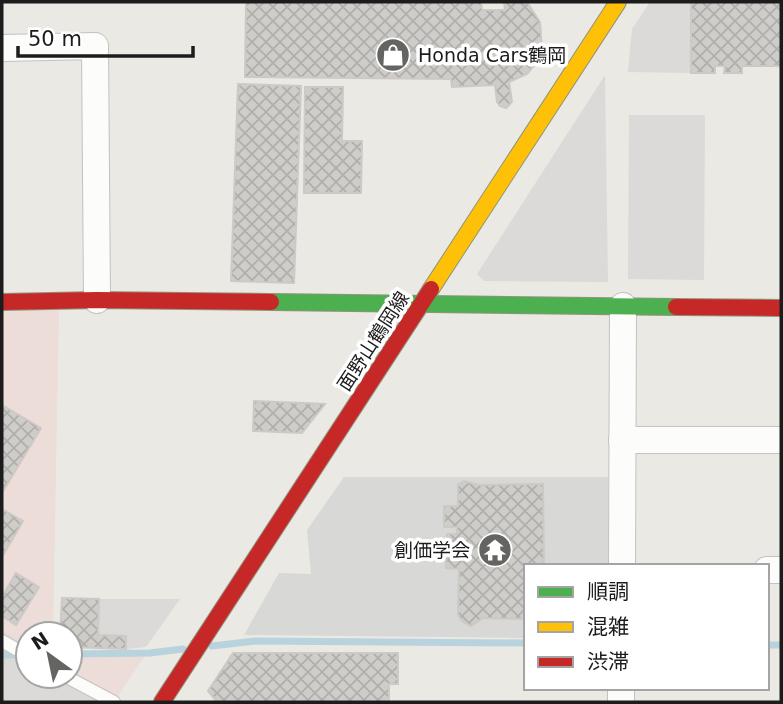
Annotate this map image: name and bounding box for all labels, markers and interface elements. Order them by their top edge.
scale bar [18,14,192,58]
text: 50 m [28,27,82,51]
shop icon: Honda Cars鶴岡 [374,36,412,74]
place label: Honda Cars鶴岡 [418,44,566,66]
street label: 面野山鶴岡線 [333,287,413,395]
temple icon: 創価学会 [476,531,514,569]
place label: 創価学会 [394,539,470,561]
legend [524,564,769,690]
text: 順調 [587,580,629,604]
text: 混雑 [587,615,629,639]
north arrow [14,620,84,690]
text: N [27,627,52,654]
text: 渋滞 [587,650,629,674]

